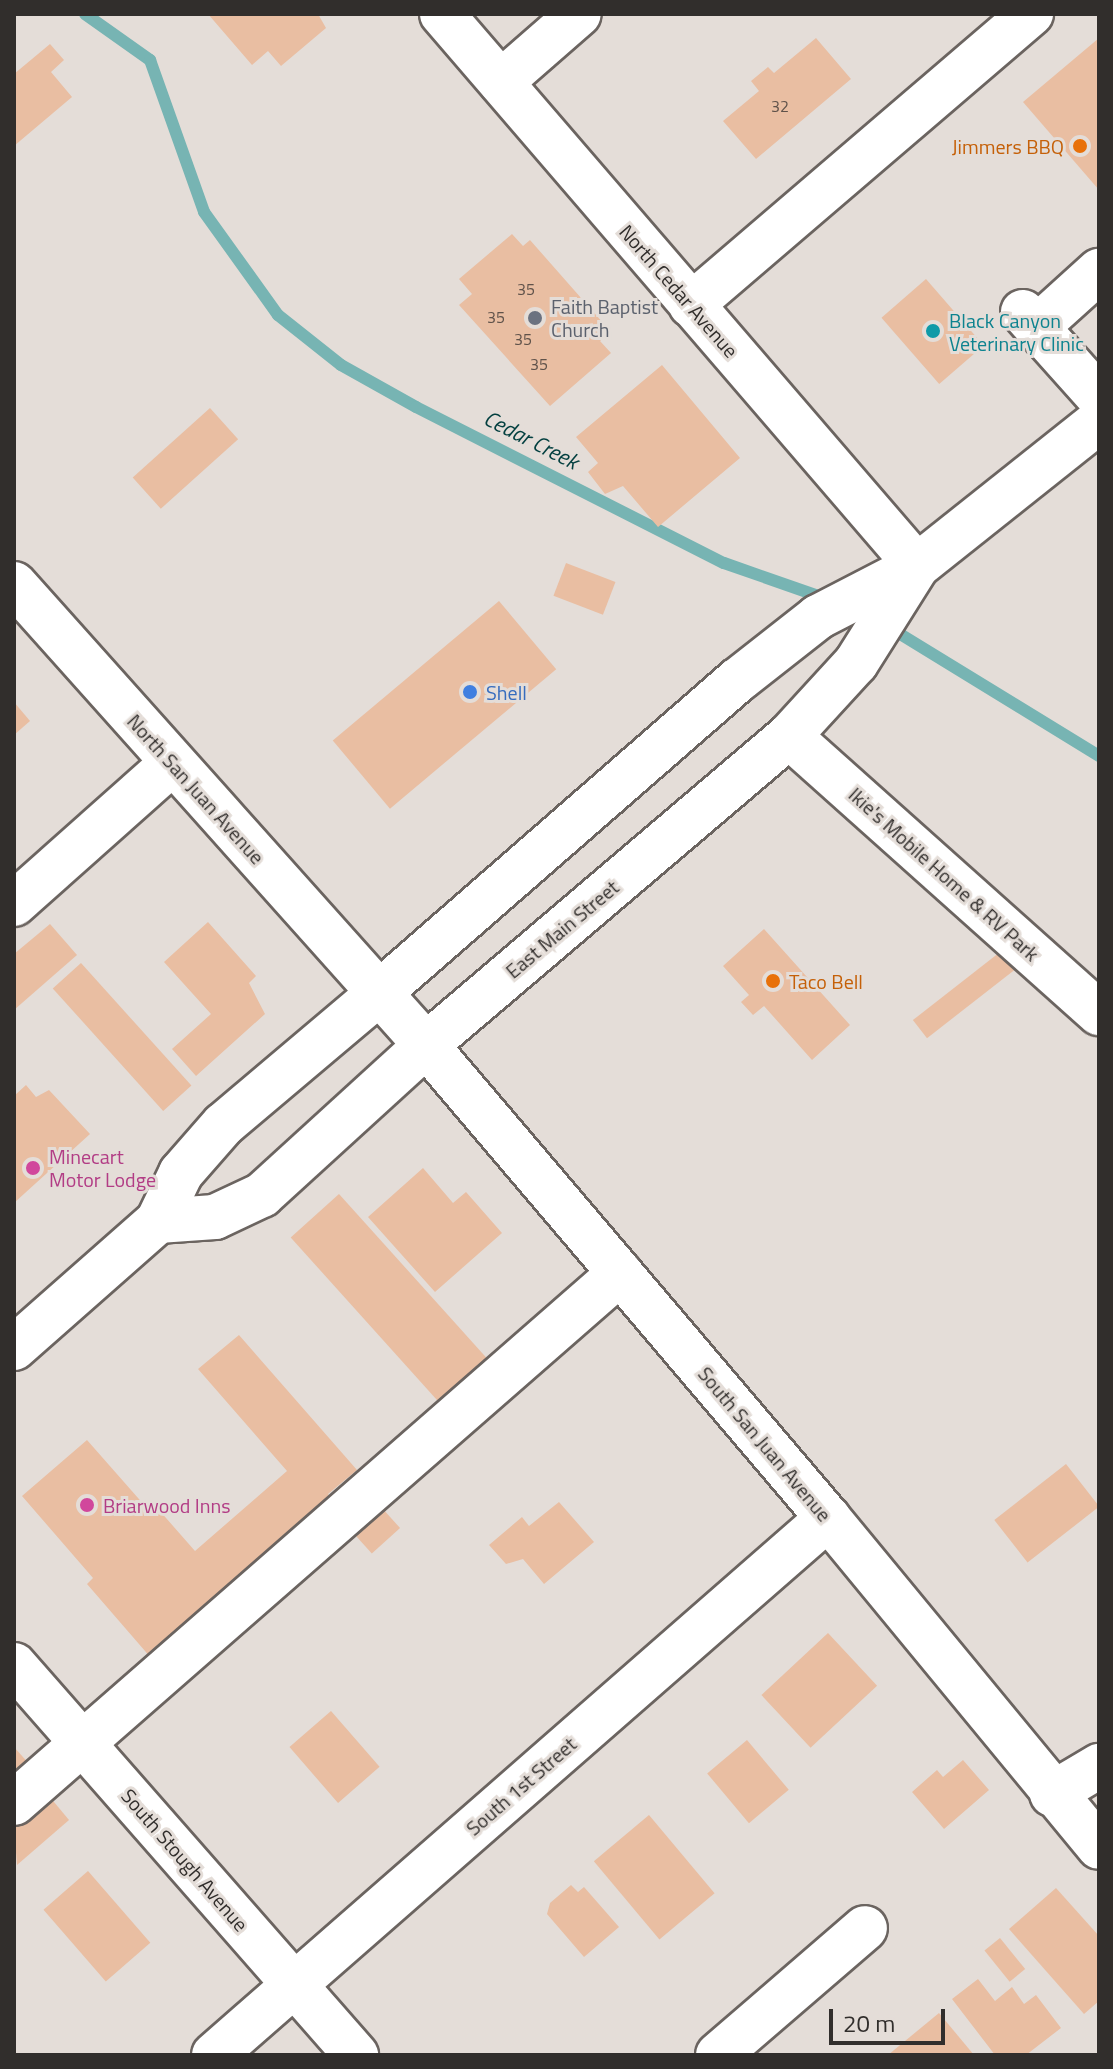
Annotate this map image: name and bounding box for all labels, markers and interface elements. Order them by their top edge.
house number: 32 [771,96,789,116]
place label: Jimmers BBQ [952,134,1064,158]
marker: Jimmers BBQ [1071,137,1089,155]
street label: North Cedar Avenue [615,220,743,362]
house number: 35 [517,279,535,299]
place label: Faith Baptist Church [551,294,658,341]
house number: 35 [487,307,505,327]
place label: Black Canyon Veterinary Clinic [949,308,1084,355]
marker: Faith Baptist Church [526,309,544,327]
marker: Black Canyon Veterinary Clinic [924,322,942,340]
house number: 35 [514,329,532,349]
house number: 35 [530,354,548,374]
water label: Cedar Creek [479,405,583,475]
place label: Shell [486,680,527,704]
marker: Shell [461,683,479,701]
street label: North San Juan Avenue [122,709,270,869]
street label: Ikie's Mobile Home & RV Park [844,782,1044,966]
street label: East Main Street [501,875,623,983]
place label: Taco Bell [789,969,863,993]
marker: Taco Bell [764,972,782,990]
place label: Minecart Motor Lodge [49,1144,156,1191]
marker: Minecart Motor Lodge [24,1159,42,1177]
street label: South San Juan Avenue [693,1362,837,1526]
place label: Briarwood Inns [103,1493,230,1517]
marker: Briarwood Inns [78,1496,96,1514]
street label: South 1st Street [461,1732,581,1840]
street label: South Stough Avenue [117,1784,253,1936]
scale bar [833,1993,949,2043]
text: 20 m [843,2005,895,2041]

